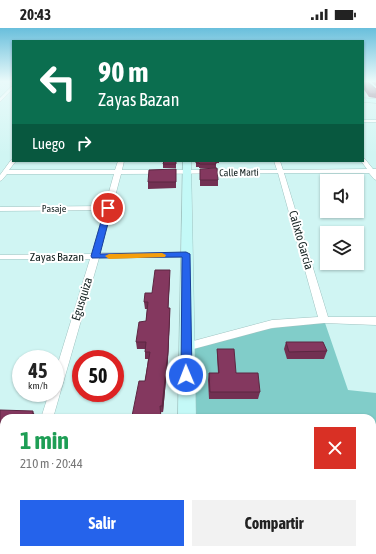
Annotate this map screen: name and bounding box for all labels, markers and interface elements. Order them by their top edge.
text: 20:43 [20,6,51,23]
icon: left [32,56,84,108]
text: 90 m [98,56,148,88]
text: Zayas Bazan [98,89,179,110]
icon: right [73,132,95,154]
text: Luego [32,135,65,152]
street label: Calle Marti [219,167,259,178]
map controls [320,174,364,270]
button: sound [320,174,364,218]
pin [91,191,125,225]
icon: arrive [97,197,119,219]
street label: Pasaje [42,203,67,214]
street label: Calixto García [286,209,316,271]
button: layers [320,226,364,270]
street label: Zayas Bazan [30,250,84,264]
street label: Egusquiza [69,276,95,322]
speed limit sign: 50 [72,350,124,402]
position arrow [165,354,207,396]
text: 45 [29,359,47,382]
text: km/h [28,380,48,391]
text: 1 min [20,427,69,454]
button: close [314,427,356,469]
text: 210 m · 20:44 [20,456,83,471]
button: Salir [20,500,184,546]
button: Compartir [192,500,356,546]

